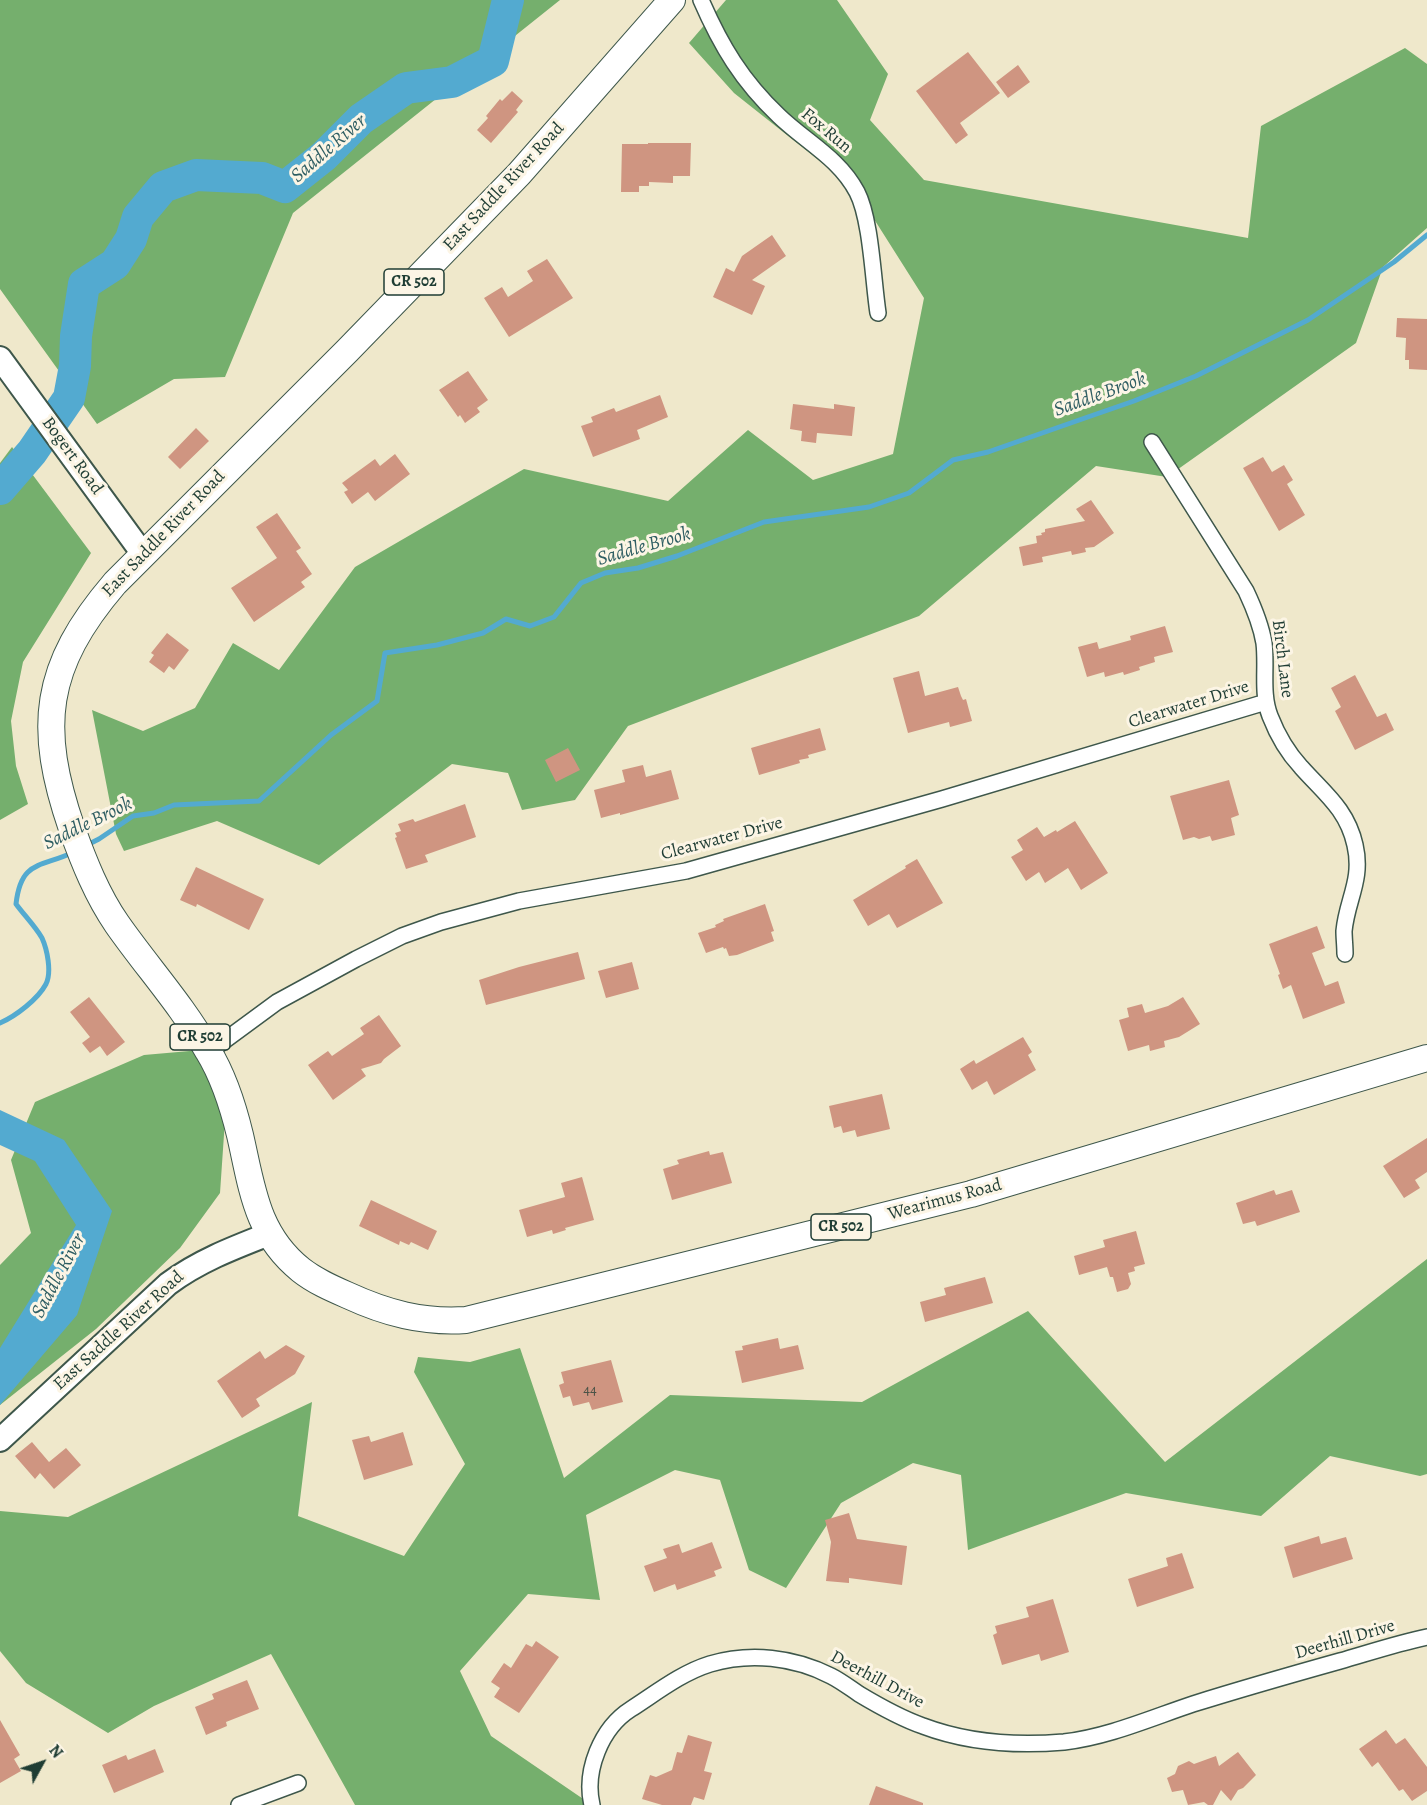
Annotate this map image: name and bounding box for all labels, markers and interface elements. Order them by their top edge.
street label: Fox Run [796,104,856,158]
water label: Saddle River [286,110,372,188]
street label: East Saddle River Road [439,118,569,256]
road number: CR 502 [384,269,444,295]
water label: Saddle Brook [1051,367,1149,423]
street label: Bogert Road [37,413,107,499]
street label: East Saddle River Road [98,466,230,602]
water label: Saddle Brook [594,522,694,572]
street label: Birch Lane [1266,619,1298,699]
street label: Clearwater Drive [1126,676,1252,734]
water label: Saddle Brook [40,792,136,856]
street label: Clearwater Drive [659,812,785,866]
road number: CR 502 [170,1024,230,1050]
street label: Wearimus Road [886,1174,1004,1226]
road number: CR 502 [811,1214,871,1240]
water label: Saddle River [27,1230,91,1322]
street label: East Saddle River Road [49,1267,189,1395]
house number: 44 [583,1381,597,1399]
street label: Deerhill Drive [1292,1615,1398,1665]
street label: Deerhill Drive [826,1646,928,1714]
north arrow [12,1733,72,1793]
text: N [44,1740,68,1763]

